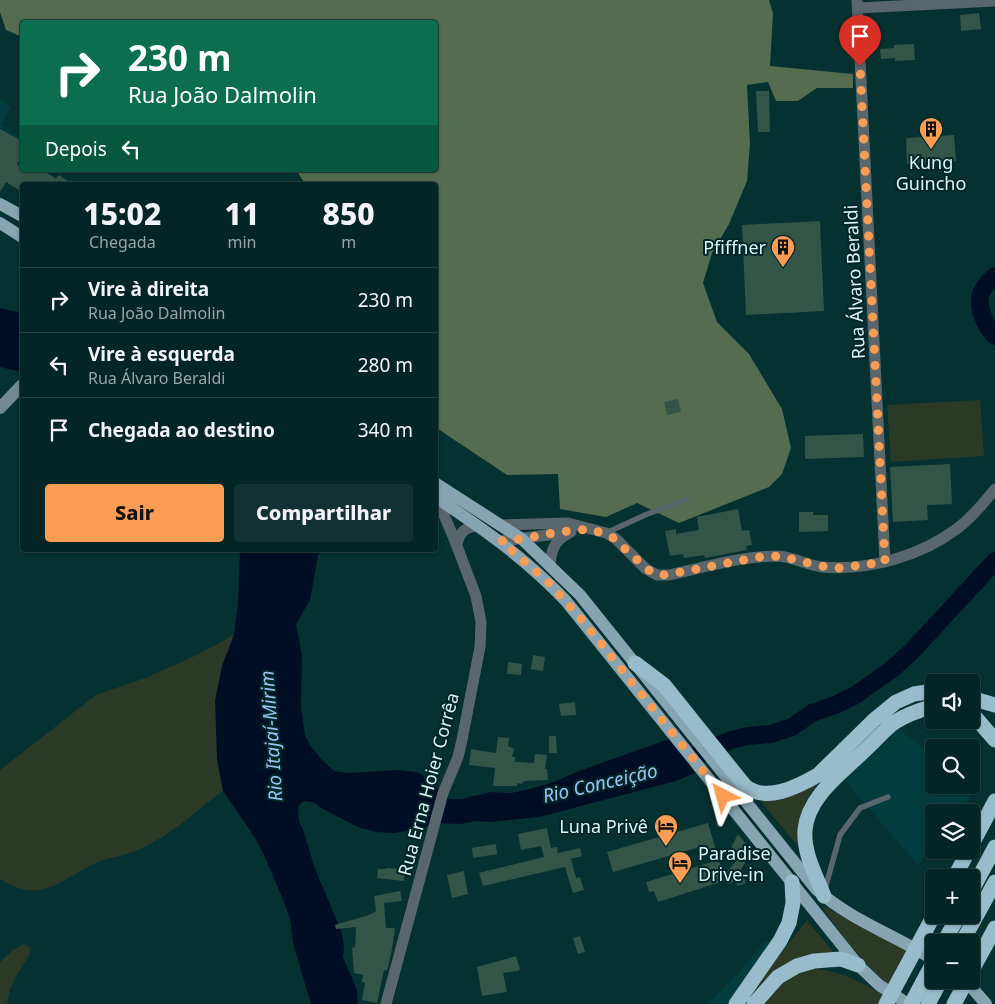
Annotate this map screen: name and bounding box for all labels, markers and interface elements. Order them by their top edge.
pin [839,15,881,66]
icon: arrive [846,22,874,50]
text: 230 m [128,34,231,81]
icon: right [45,40,110,105]
text: Rua João Dalmolin [128,79,317,109]
building icon: Kung Guincho [918,116,944,150]
icon: left [117,135,145,163]
text: Depois [45,136,107,162]
place label: Kung Guincho [896,150,966,195]
text: 15:02 [83,193,161,234]
text: 11 [225,193,259,234]
text: 850 [323,193,375,234]
street label: Rua Álvaro Beraldi [838,204,870,360]
text: Chegada [89,231,156,253]
text: min [227,231,256,253]
text: m [341,231,356,253]
building icon: Pfiffner [770,234,796,268]
place label: Pfiffner [703,235,767,259]
text: Vire à direita [88,276,209,302]
icon: right [45,286,73,314]
text: 230 m [358,287,413,313]
text: Rua João Dalmolin [88,302,225,324]
text: Vire à esquerda [88,341,235,367]
icon: left [45,351,73,379]
text: 280 m [358,352,413,378]
text: Rua Álvaro Beraldi [88,367,225,389]
icon: arrive [45,416,73,444]
text: Chegada ao destino [88,417,275,443]
text: 340 m [358,417,413,443]
button: Sair [45,484,224,542]
button: Compartilhar [234,484,413,542]
water label: Rio Itajaí-Mirim [253,670,289,802]
map controls [925,674,980,989]
button: sound [925,674,980,729]
street label: Rua Erna Hoier Corrêa [392,690,464,878]
button: search [925,739,980,794]
water label: Rio Conceição [540,757,660,809]
position arrow [696,769,748,821]
button: layers [925,804,980,859]
hotel icon: Luna Privê [653,813,679,847]
place label: Luna Privê [559,814,648,838]
place label: Paradise Drive-in [698,841,771,886]
hotel icon: Paradise Drive-in [667,850,693,884]
button: + [925,869,980,924]
button: − [925,934,980,989]

